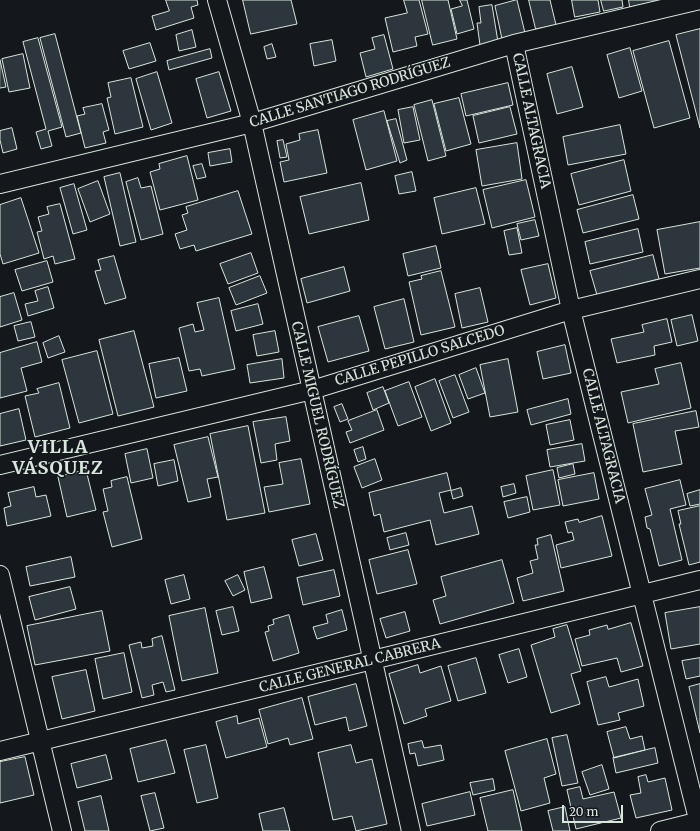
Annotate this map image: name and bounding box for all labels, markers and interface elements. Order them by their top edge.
street label: CALLE ALTAGRACIA [508,52,554,190]
street label: CALLE SANTIAGO RODRÍGUEZ [248,54,452,132]
street label: CALLE MIGUEL RODRÍGUEZ [287,320,347,510]
street label: CALLE PEPILLO SALCEDO [333,322,507,390]
street label: CALLE ALTAGRACIA [578,367,628,505]
district label: VILLA VÁSQUEZ [12,437,104,480]
street label: CALLE GENERAL CABRERA [258,635,442,697]
scale bar [564,797,625,823]
text: 20 m [569,804,598,819]

